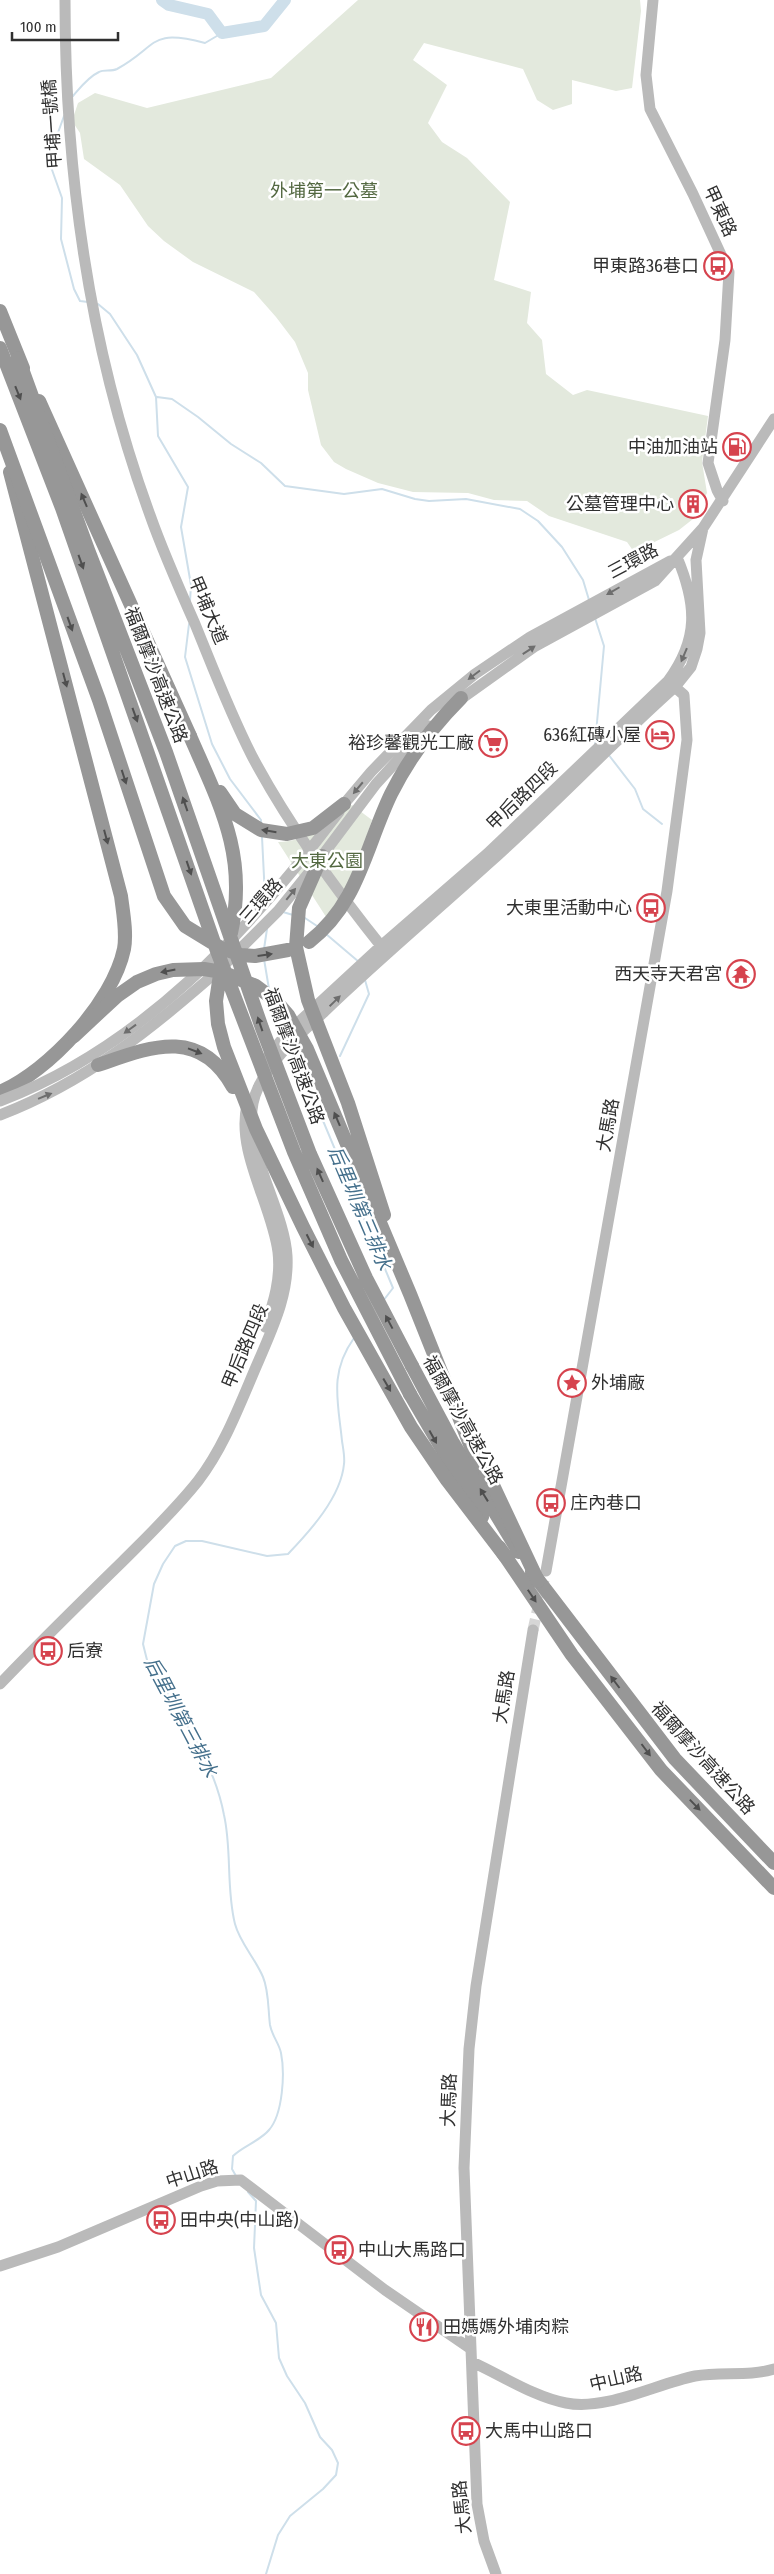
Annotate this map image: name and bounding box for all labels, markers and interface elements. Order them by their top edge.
scale bar [12,10,119,42]
text: 100 m [20,18,57,36]
street label: 甲埔一號橋 [38,78,66,170]
park label: 外埔第一公墓 [270,180,378,202]
street label: 甲東路 [699,182,741,240]
bus stop icon: 甲東路36巷口 [703,251,733,281]
place label: 甲東路36巷口 [592,255,699,277]
one-way arrow [14,386,22,401]
fuel station icon: 中油加油站 [722,432,752,462]
place label: 中油加油站 [628,436,718,458]
building icon: 公墓管理中心 [678,489,708,519]
one-way arrow [80,493,88,507]
place label: 公墓管理中心 [566,493,674,515]
street label: 三環路 [604,539,662,583]
one-way arrow [78,554,85,569]
street label: 甲埔大道 [184,573,232,647]
one-way arrow [606,587,621,595]
street label: 福爾摩沙高速公路 [120,604,192,746]
one-way arrow [66,617,74,632]
one-way arrow [522,646,536,655]
one-way arrow [680,648,688,662]
one-way arrow [467,670,481,680]
one-way arrow [61,673,69,688]
one-way arrow [131,708,139,723]
hotel icon: 636紅磚小屋 [645,720,675,750]
place label: 636紅磚小屋 [543,724,641,746]
supermarket icon: 裕珍馨觀光工廠 [478,728,508,758]
place label: 裕珍馨觀光工廠 [348,732,474,754]
street label: 甲后路四段 [482,757,562,835]
one-way arrow [120,770,128,785]
one-way arrow [352,781,364,793]
one-way arrow [181,797,188,812]
one-way arrow [261,826,277,834]
one-way arrow [103,830,111,845]
park label: 大東公園 [291,850,363,872]
one-way arrow [186,861,194,876]
street label: 三環路 [235,873,287,929]
one-way arrow [285,888,296,901]
bus stop icon: 大東里活動中心 [636,893,666,923]
place label: 大東里活動中心 [506,897,632,919]
one-way arrow [258,951,274,959]
temple icon: 西天寺天君宮 [726,959,756,989]
place label: 西天寺天君宮 [614,963,722,985]
one-way arrow [160,968,176,976]
street label: 福爾摩沙高速公路 [259,985,329,1127]
one-way arrow [329,995,341,1007]
one-way arrow [256,1017,264,1032]
one-way arrow [123,1024,137,1034]
one-way arrow [188,1048,202,1056]
one-way arrow [38,1092,52,1100]
street label: 大馬路 [592,1097,624,1153]
one-way arrow [333,1112,341,1126]
water label: 后里圳第三排水 [323,1142,397,1275]
one-way arrow [316,1168,324,1182]
one-way arrow [306,1234,315,1249]
street label: 甲后路四段 [217,1300,273,1392]
one-way arrow [385,1315,393,1330]
street label: 福爾摩沙高速公路 [418,1352,508,1488]
place icon: 外埔廠 [557,1368,587,1398]
place label: 外埔廠 [591,1372,645,1394]
one-way arrow [383,1378,392,1391]
one-way arrow [429,1430,438,1444]
bus stop icon: 庄內巷口 [536,1488,566,1518]
one-way arrow [479,1489,488,1502]
place label: 庄內巷口 [570,1492,642,1514]
one-way arrow [527,1590,537,1603]
bus stop icon: 后寮 [33,1636,63,1666]
place label: 后寮 [67,1640,103,1662]
water label: 后里圳第三排水 [140,1653,223,1782]
street label: 大馬路 [489,1669,519,1725]
one-way arrow [610,1675,620,1689]
street label: 福爾摩沙高速公路 [647,1697,759,1819]
one-way arrow [641,1743,652,1756]
one-way arrow [689,1799,701,1811]
street label: 大馬路 [437,2073,461,2127]
street label: 中山路 [163,2155,221,2193]
bus stop icon: 田中央(中山路) [146,2205,176,2235]
place label: 田中央(中山路) [180,2209,299,2231]
bus stop icon: 中山大馬路口 [324,2235,354,2265]
place label: 中山大馬路口 [358,2239,466,2261]
restaurant icon: 田媽媽外埔肉粽 [409,2312,439,2342]
place label: 田媽媽外埔肉粽 [443,2316,569,2338]
street label: 中山路 [587,2362,645,2396]
bus stop icon: 大馬中山路口 [451,2416,481,2446]
place label: 大馬中山路口 [485,2420,593,2442]
street label: 大馬路 [448,2479,476,2535]

